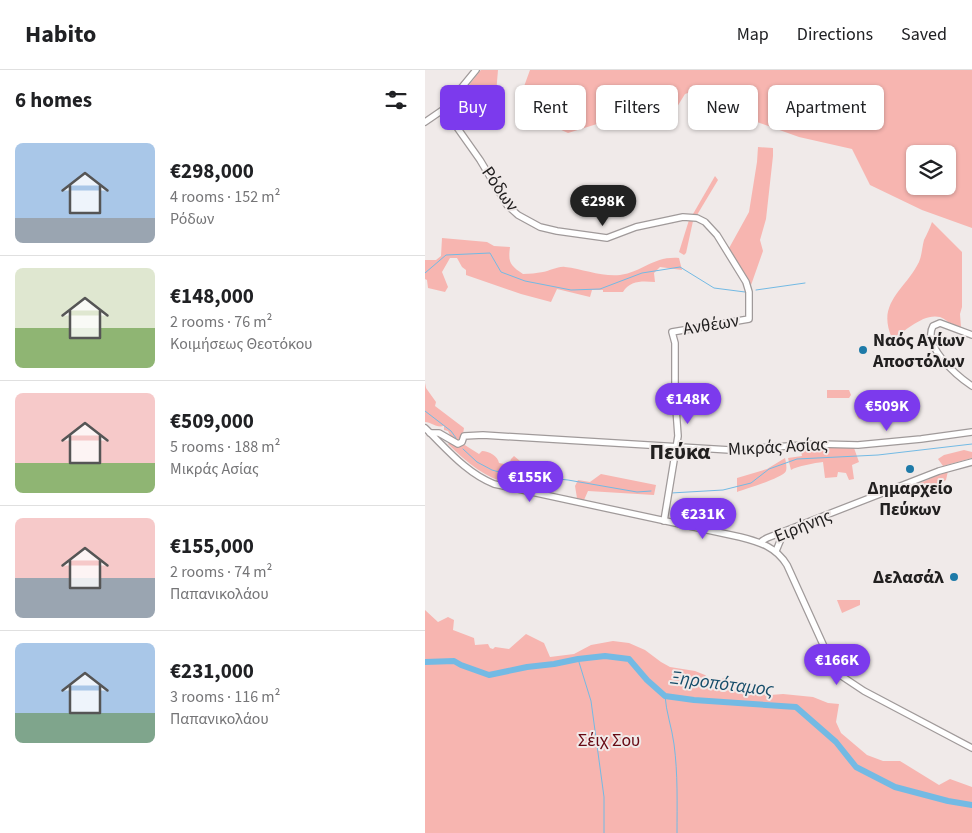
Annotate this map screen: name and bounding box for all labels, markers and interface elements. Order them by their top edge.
text: Habito [25,17,96,52]
text: Map [737,22,769,47]
text: Directions [797,22,873,47]
text: Saved [901,22,947,47]
text: 6 homes [15,85,92,115]
chip: Buy [440,85,505,130]
chip: Rent [515,85,586,130]
chip: Filters [596,85,678,130]
chip: New [688,85,758,130]
chip: Apartment [768,85,884,130]
icon: filters [382,86,410,114]
map controls [906,145,956,195]
button: layers [906,145,956,195]
text: €298,000 [170,156,254,186]
street label: Ρόδων [475,161,525,217]
icon: home [55,163,115,223]
pin: €298K [568,184,638,227]
text: 4 rooms · 152 m² [170,186,280,208]
text: €298K [581,190,625,212]
text: Ρόδων [170,208,214,230]
text: €148,000 [170,281,254,311]
icon: home [55,288,115,348]
street label: Ανθέων [681,308,741,342]
text: 2 rooms · 76 m² [170,311,272,333]
place label: Ναός Αγίων Αποστόλων [872,328,965,374]
text: Κοιμήσεως Θεοτόκου [170,333,312,355]
marker: Ναός Αγίων Αποστόλων [857,344,869,356]
pin: €148K [653,382,723,425]
text: €148K [666,388,710,410]
pin: €509K [852,390,922,432]
text: €509K [865,395,909,417]
text: €509,000 [170,406,254,436]
icon: home [55,413,115,473]
street label: Μικράς Ασίας [727,432,829,462]
text: 5 rooms · 188 m² [170,436,280,458]
district label: Πεύκα [650,436,710,468]
text: Μικράς Ασίας [170,458,259,480]
pin: €155K [495,460,565,503]
marker: Δημαρχείο Πεύκων [904,463,916,475]
text: €155K [508,466,552,488]
place label: Δημαρχείο Πεύκων [867,476,953,522]
pin: €231K [668,498,738,540]
text: €231K [681,503,725,525]
street label: Ειρήνης [771,503,836,549]
text: €155,000 [170,531,254,561]
icon: home [55,538,115,598]
text: 2 rooms · 74 m² [170,561,272,583]
place label: Δελασάλ [873,565,944,590]
marker: Δελασάλ [948,571,960,583]
text: Παπανικολάου [170,583,269,605]
pin: €166K [802,644,872,686]
text: €166K [815,649,859,671]
text: €231,000 [170,656,254,686]
icon: home [55,663,115,723]
water label: Ξηροπόταμος [668,664,776,704]
text: 3 rooms · 116 m² [170,686,280,708]
text: Παπανικολάου [170,708,269,730]
park label: Σέιχ Σου [578,728,640,753]

